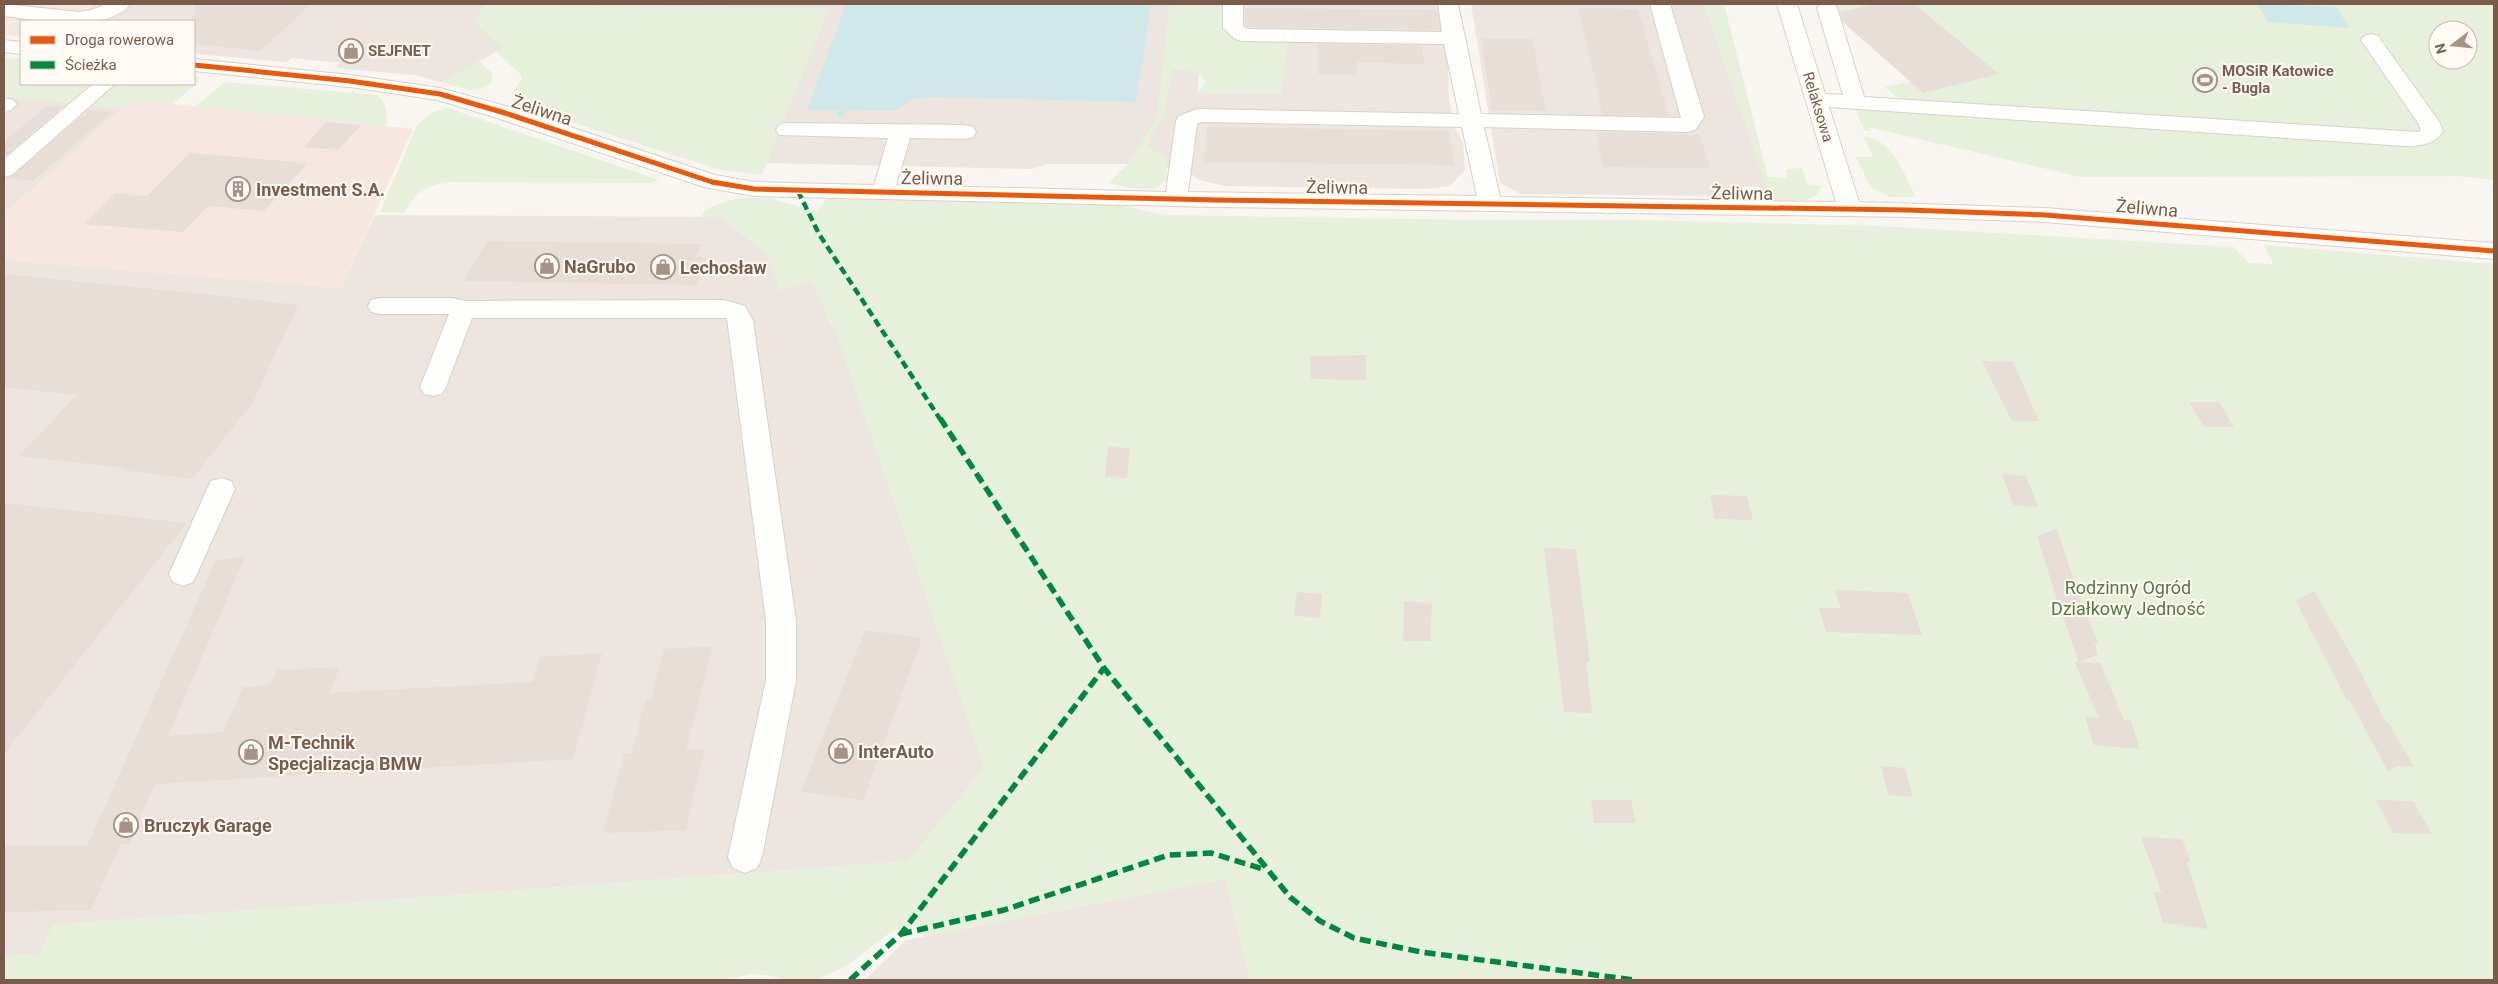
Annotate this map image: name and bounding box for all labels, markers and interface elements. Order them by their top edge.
legend [20,20,195,85]
north arrow [2428,20,2478,70]
text: Droga rowerowa [65,31,174,49]
shop icon: SEJFNET [338,38,364,64]
place label: SEJFNET [368,42,431,60]
text: N [2431,42,2450,56]
text: Ścieżka [65,56,117,74]
place label: MOSiR Katowice - Bugla [2222,62,2334,97]
sports icon: MOSiR Katowice - Bugla [2192,67,2218,93]
street label: Relaksowa [1799,70,1837,144]
street label: Żeliwna [509,90,575,130]
street label: Żeliwna [901,167,963,189]
building icon: Investment S.A. [225,176,251,202]
street label: Żeliwna [1306,176,1368,198]
place label: Investment S.A. [256,179,385,200]
street label: Żeliwna [1711,182,1773,204]
street label: Żeliwna [2115,195,2179,221]
shop icon: NaGrubo [534,253,560,279]
shop icon: Lechosław [650,254,676,280]
place label: NaGrubo [564,256,636,277]
place label: Lechosław [680,257,767,278]
park label: Rodzinny Ogród Działkowy Jedność [2051,577,2205,619]
place label: M-Technik Specjalizacja BMW [268,732,422,774]
shop icon: InterAuto [828,738,854,764]
shop icon: M-Technik Specjalizacja BMW [238,739,264,765]
place label: InterAuto [858,741,934,762]
shop icon: Bruczyk Garage [113,812,139,838]
place label: Bruczyk Garage [144,815,272,836]

